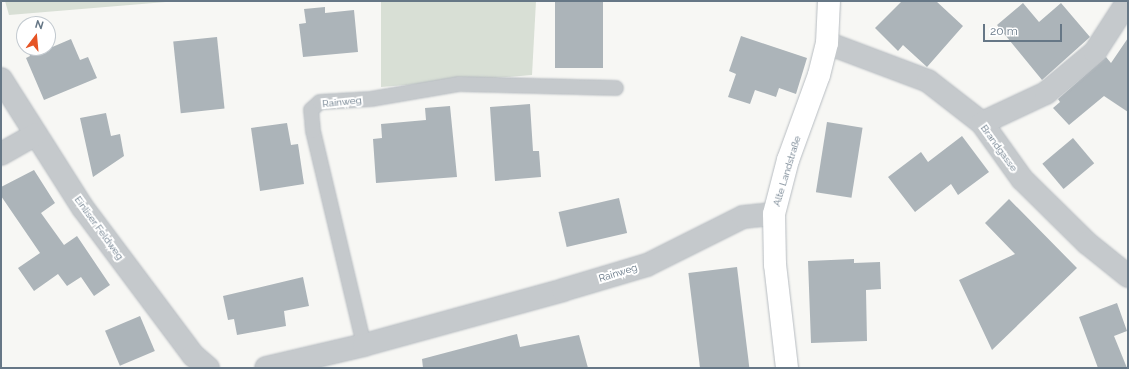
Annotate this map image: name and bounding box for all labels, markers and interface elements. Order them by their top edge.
north arrow [16,16,56,56]
scale bar [985,16,1064,42]
text: N [33,18,45,32]
text: 20 m [990,24,1018,38]
street label: Rainweg [322,94,362,110]
street label: Brandgasse [978,122,1020,174]
street label: Alte Landstraße [771,134,803,208]
street label: Einliser Feldweg [72,194,126,262]
street label: Rainweg [597,261,639,285]

